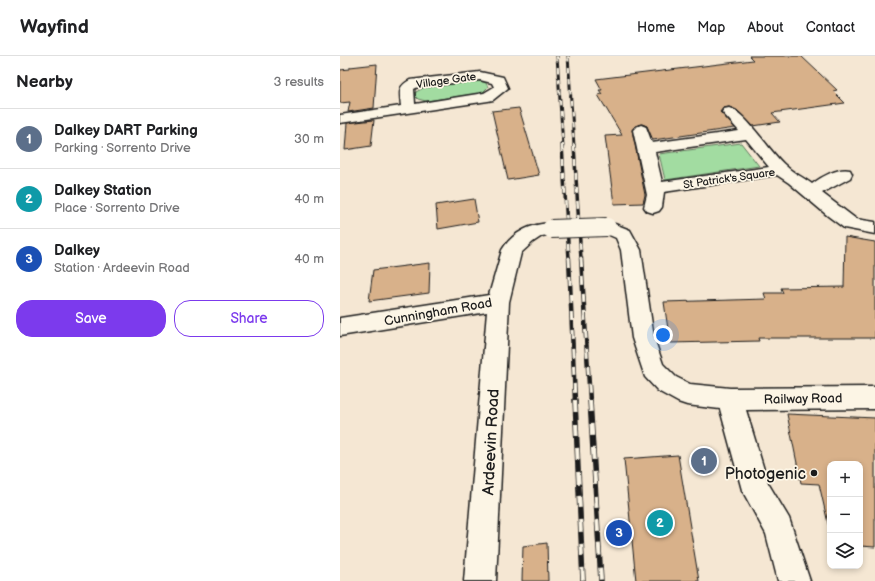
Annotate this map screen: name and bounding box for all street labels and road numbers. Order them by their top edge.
street label: Village Gate [415,70,477,91]
street label: St Patrick's Square [682,166,776,191]
street label: Cunningham Road [383,295,493,329]
street label: Ardeevin Road [479,388,504,496]
street label: Railway Road [764,390,842,408]

